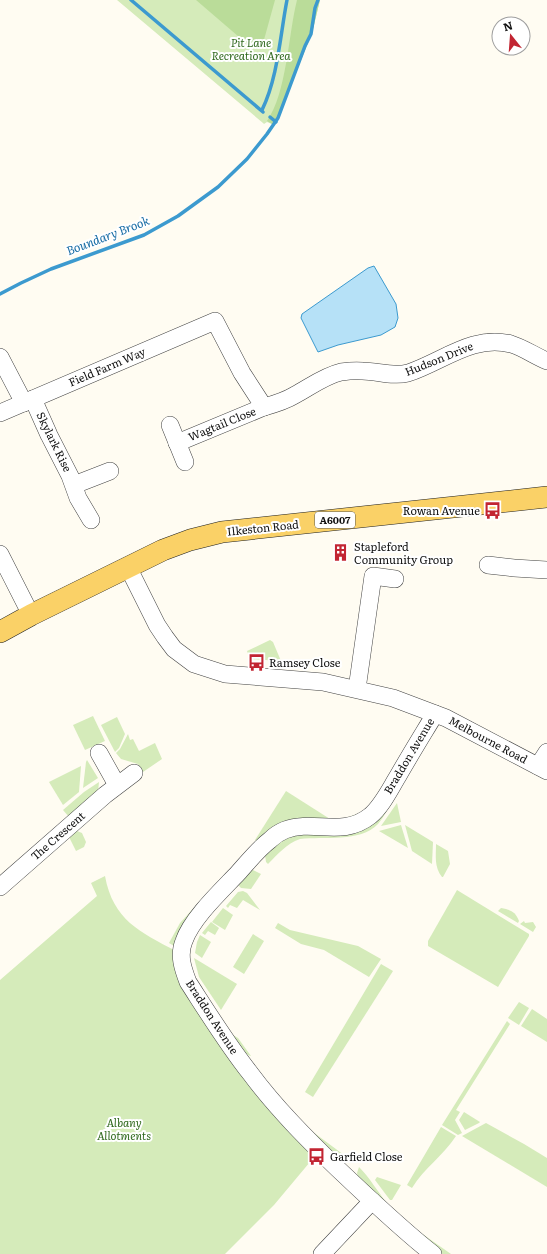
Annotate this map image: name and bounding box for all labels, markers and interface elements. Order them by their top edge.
north arrow [491,16,531,56]
text: N [501,16,515,34]
park label: Pit Lane Recreation Area [211,34,291,63]
water label: Boundary Brook [63,211,152,259]
street label: Hudson Drive [402,337,475,379]
street label: Field Farm Way [66,342,148,389]
street label: Wagtail Close [185,402,258,444]
street label: Skylark Rise [33,409,76,475]
bus stop icon: Rowan Avenue [483,501,503,521]
place label: Rowan Avenue [403,502,480,518]
road number: A6007 [315,512,355,528]
street label: Ilkeston Road [226,515,300,539]
place label: Stapleford Community Group [354,538,453,567]
building icon: Stapleford Community Group [331,543,351,563]
bus stop icon: Ramsey Close [246,653,266,673]
place label: Ramsey Close [269,654,341,670]
street label: Melbourne Road [446,712,531,767]
street label: Braddon Avenue [379,714,437,796]
street label: The Crescent [27,807,88,863]
street label: Braddon Avenue [183,976,243,1057]
park label: Albany Allotments [97,1114,151,1143]
bus stop icon: Garfield Close [307,1147,327,1167]
place label: Garfield Close [330,1148,403,1164]

